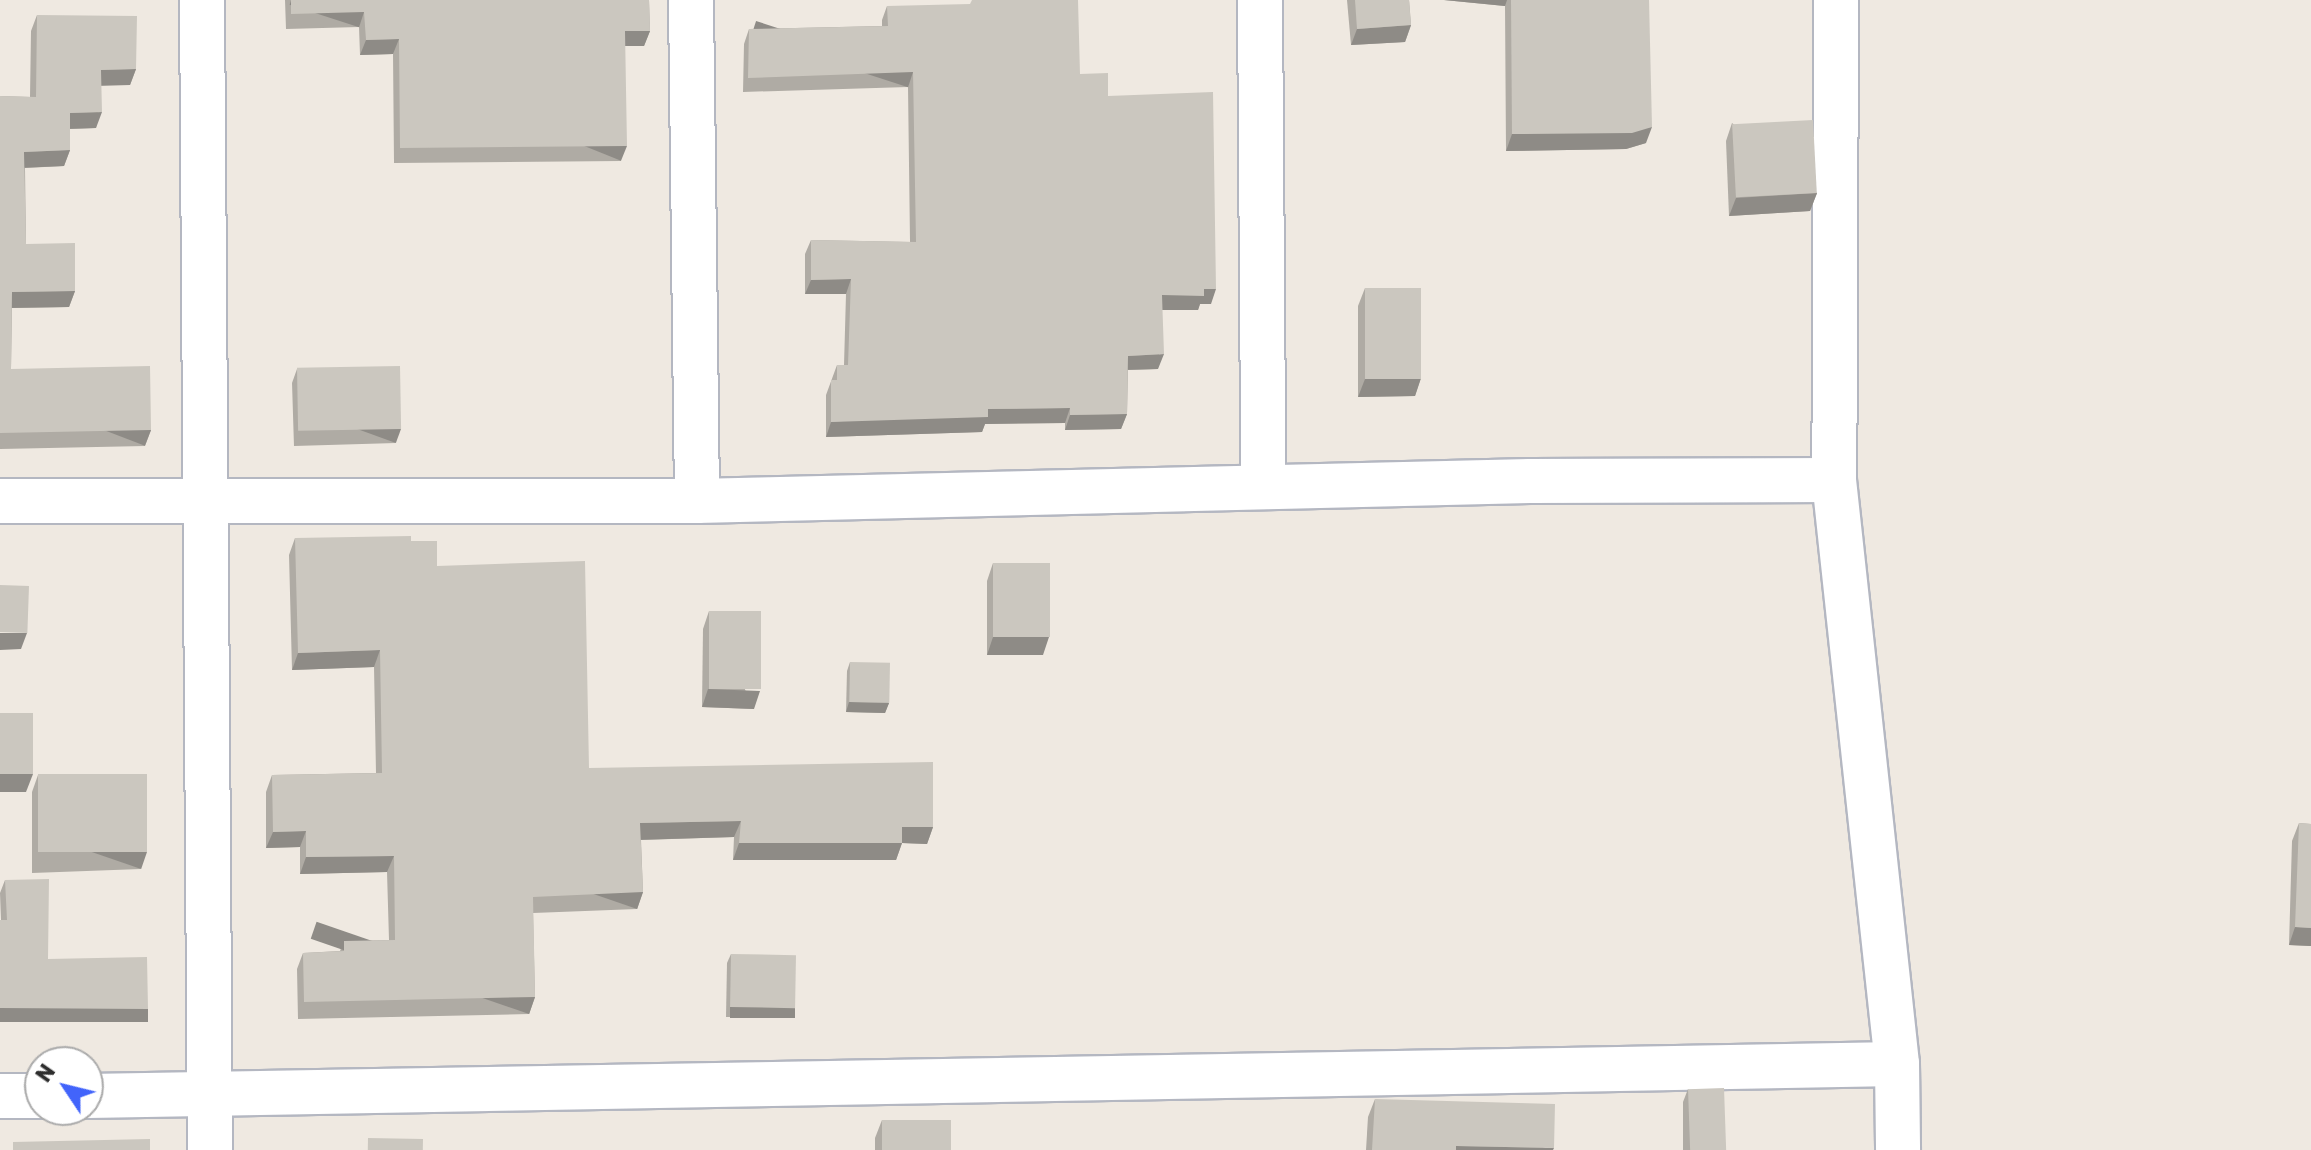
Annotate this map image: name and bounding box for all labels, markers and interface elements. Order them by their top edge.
north arrow [24,1046,104,1126]
text: N [30,1059,61,1087]

